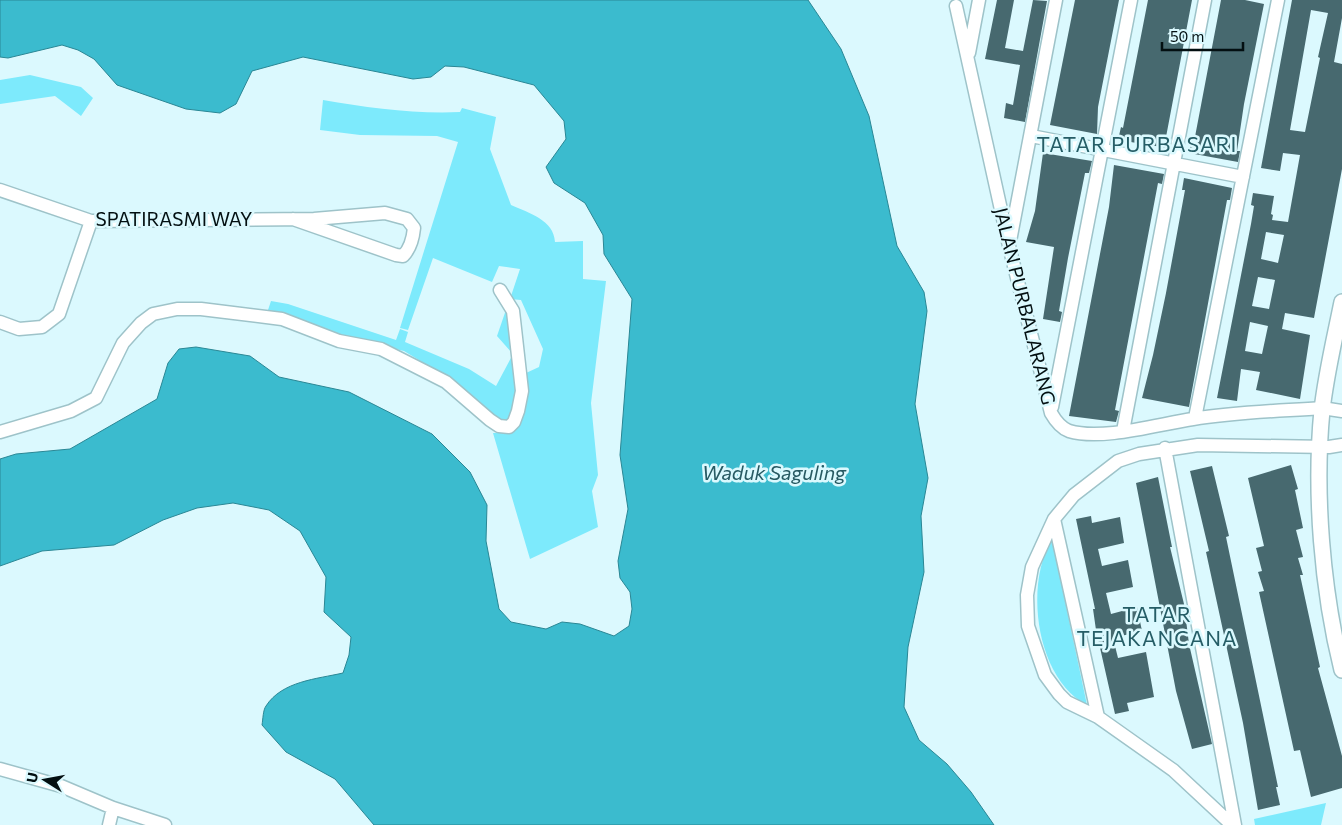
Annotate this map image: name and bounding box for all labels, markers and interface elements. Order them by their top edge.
scale bar [1162,20,1243,52]
text: 50 m [1170,27,1204,45]
district label: TATAR PURBASARI [1037,131,1237,156]
street label: JALAN PURBALARANG [990,205,1061,407]
street label: SPATIRASMI WAY [96,207,252,230]
water label: Waduk Saguling [702,460,847,484]
district label: TATAR TEJAKANCANA [1076,601,1238,650]
north arrow [20,755,70,805]
text: U [22,771,41,784]

